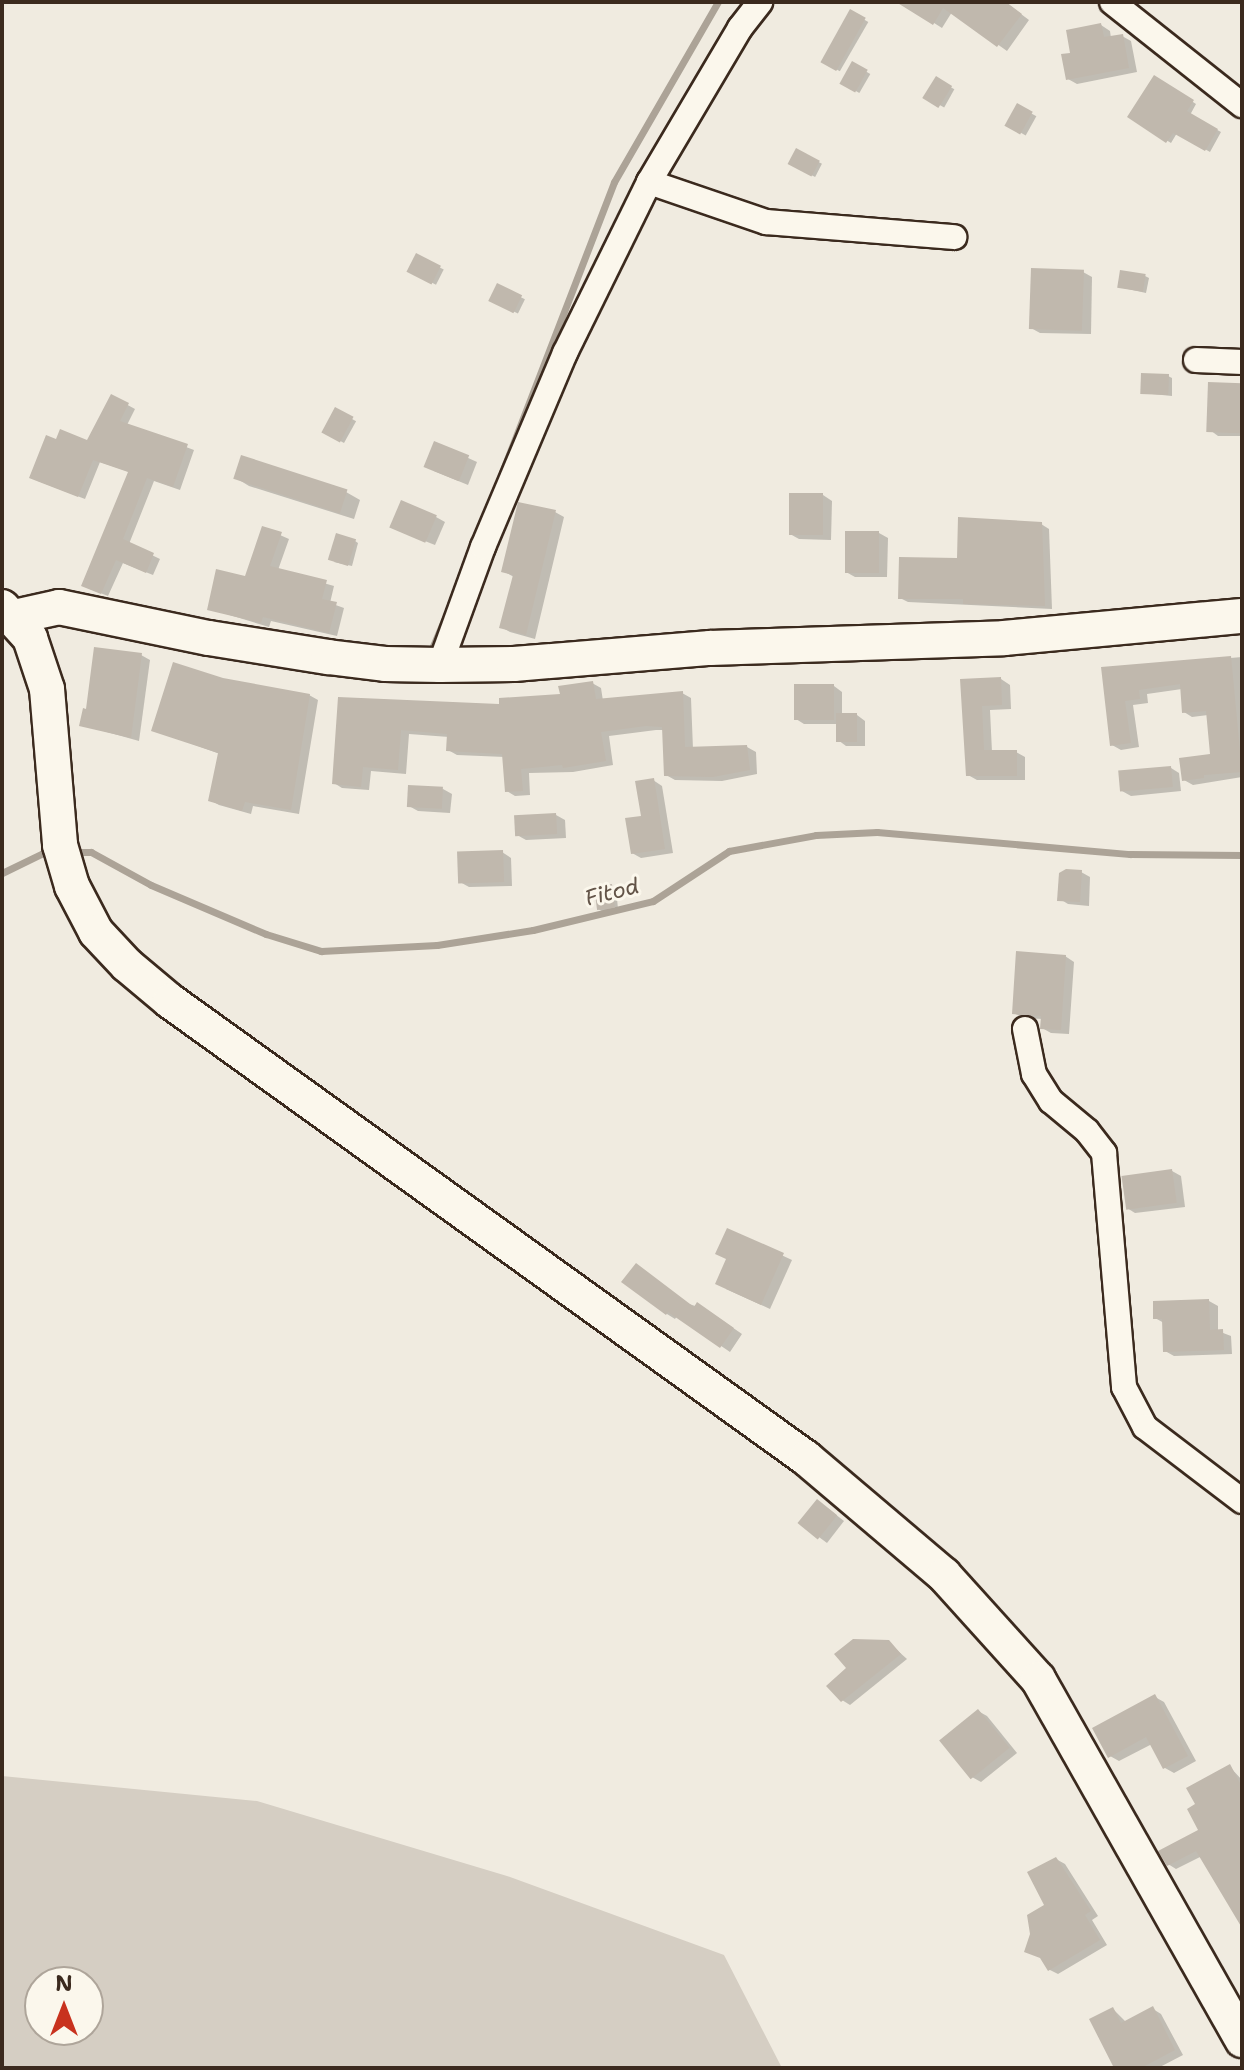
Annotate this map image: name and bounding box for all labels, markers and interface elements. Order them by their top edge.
water label: Fitod [582,873,642,911]
north arrow [24,1966,104,2046]
text: N [55,1969,73,1998]

